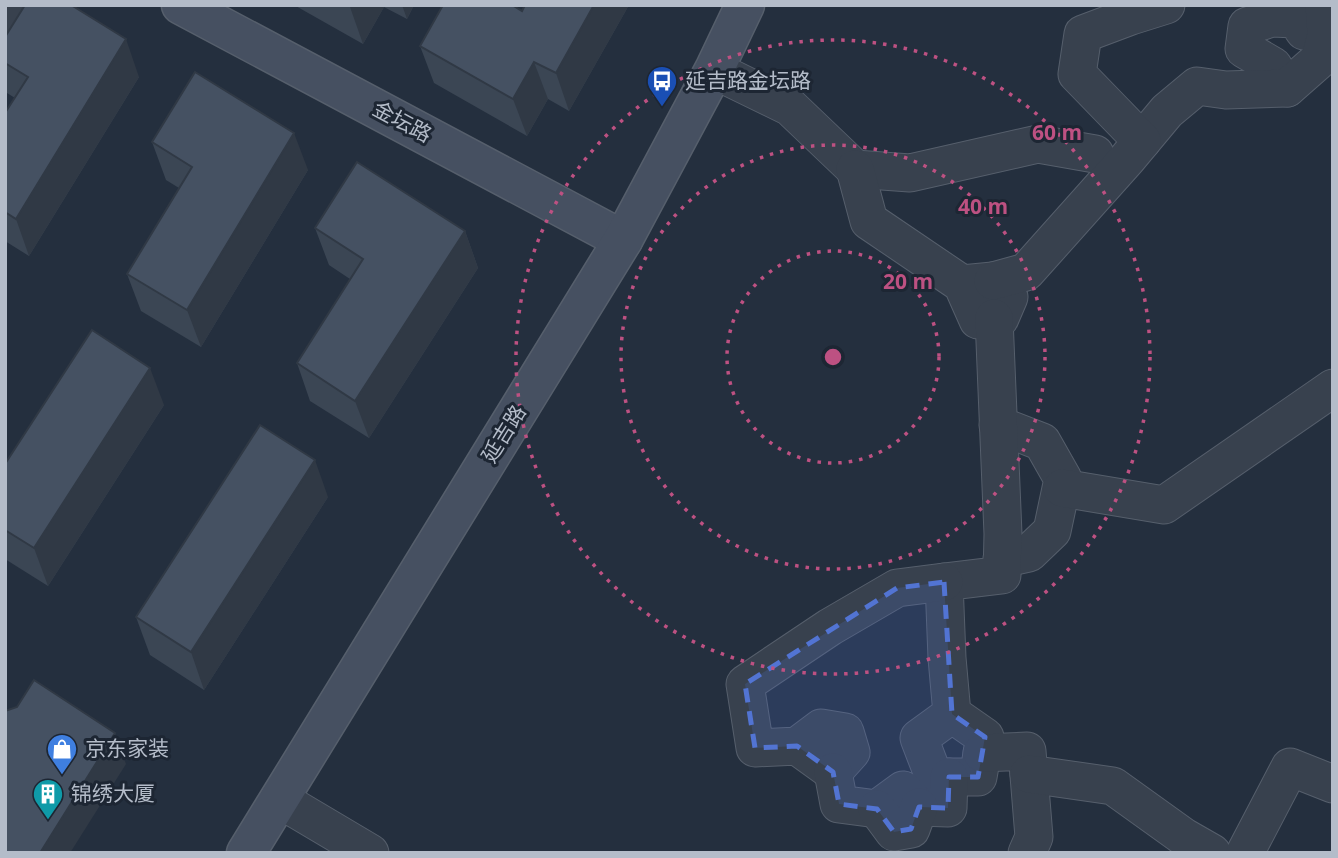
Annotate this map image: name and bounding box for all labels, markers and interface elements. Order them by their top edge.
bus stop icon: 延吉路金坛路 [645,64,679,108]
place label: 延吉路金坛路 [685,66,811,94]
street label: 金坛路 [368,94,437,148]
text: 60 m [1032,118,1082,146]
text: 40 m [958,192,1008,220]
text: 20 m [883,267,933,295]
centre of rings [821,345,845,369]
street label: 延吉路 [475,399,532,468]
shop icon: 京东家装 [45,732,79,776]
place label: 京东家装 [85,734,169,762]
building icon: 锦绣大厦 [31,777,65,821]
place label: 锦绣大厦 [71,779,155,807]

